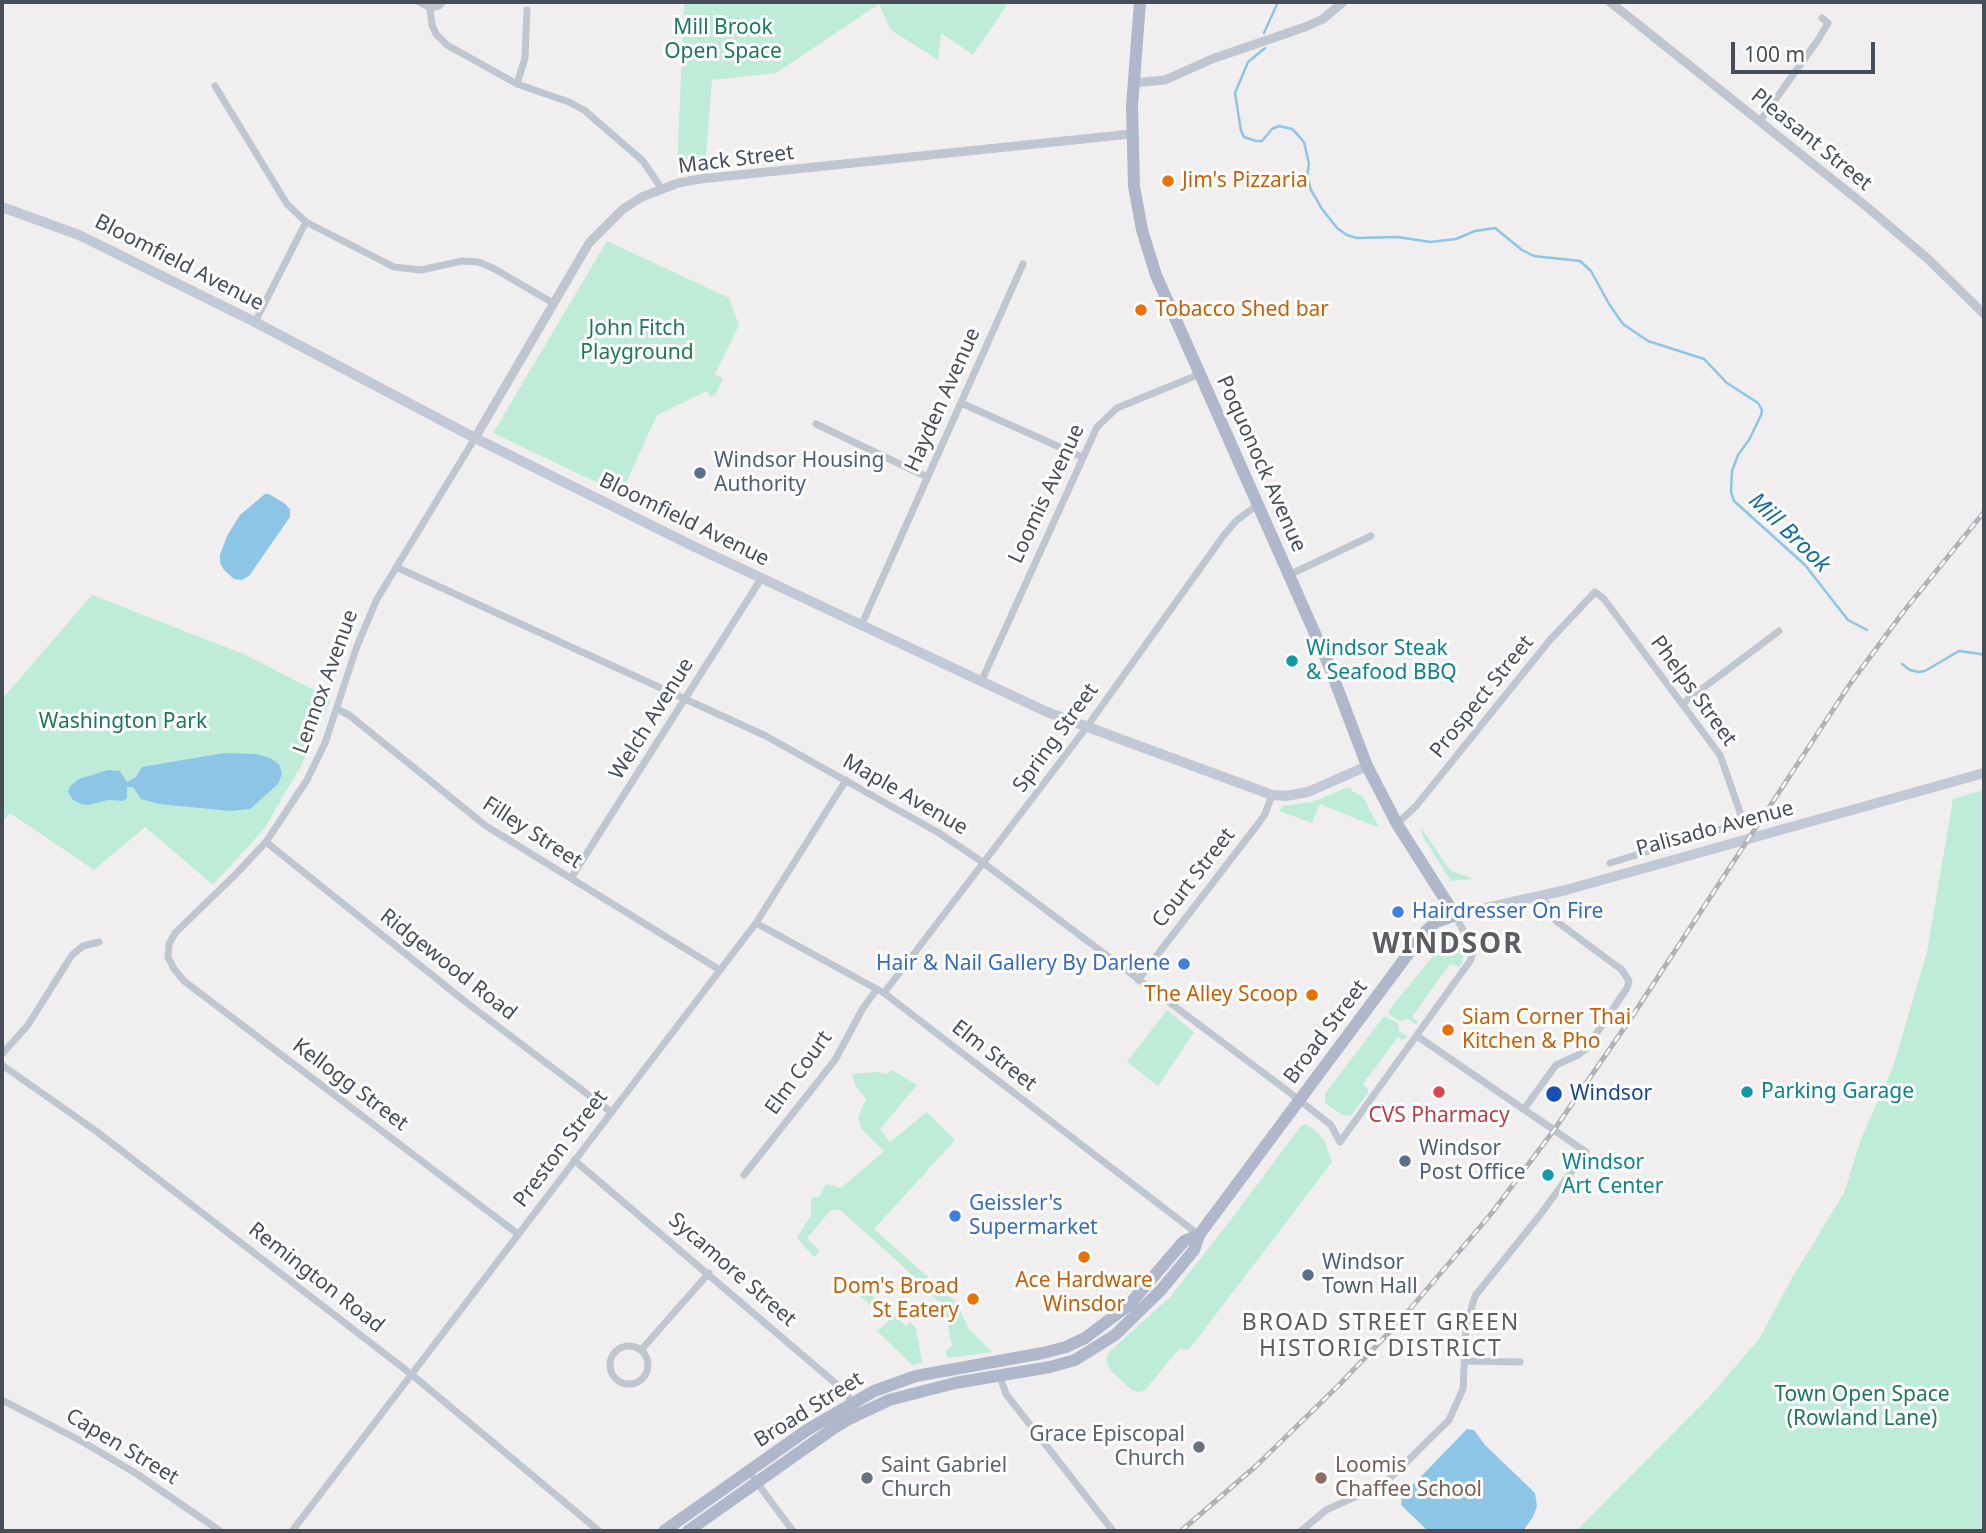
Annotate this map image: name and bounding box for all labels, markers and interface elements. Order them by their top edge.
park label: Mill Brook Open Space [664,15,782,65]
scale bar [1734,28,1878,72]
text: 100 m [1744,40,1805,68]
street label: Pleasant Street [1745,84,1877,196]
street label: Mack Street [677,140,795,180]
place label: Jim's Pizzaria [1182,168,1308,194]
marker: Jim's Pizzaria [1160,173,1176,189]
street label: Bloomfield Avenue [90,210,268,316]
place label: Tobacco Shed bar [1155,297,1329,323]
marker: Tobacco Shed bar [1133,302,1149,318]
park label: John Fitch Playground [580,316,694,366]
street label: Hayden Avenue [900,324,986,476]
street label: Poquonock Avenue [1211,372,1311,556]
street label: Loomis Avenue [1004,420,1090,568]
place label: Windsor Housing Authority [714,448,884,498]
marker: Windsor Housing Authority [692,465,708,481]
street label: Bloomfield Avenue [595,468,773,572]
water label: Mill Brook [1742,487,1836,579]
street label: Lennox Avenue [288,607,364,757]
street label: Prospect Street [1425,631,1539,763]
street label: Phelps Street [1645,631,1741,751]
place label: Windsor Steak & Seafood BBQ [1306,636,1457,686]
marker: Windsor Steak & Seafood BBQ [1284,653,1300,669]
street label: Welch Avenue [605,654,699,784]
street label: Spring Street [1008,679,1104,797]
park label: Washington Park [39,709,207,735]
street label: Maple Avenue [838,749,972,841]
street label: Filley Street [478,792,586,874]
street label: Palisado Avenue [1634,796,1796,862]
street label: Court Street [1147,823,1241,933]
place label: Hairdresser On Fire [1412,899,1603,925]
street label: Ridgewood Road [375,904,521,1026]
marker: Hairdresser On Fire [1390,904,1406,920]
district label: WINDSOR [1373,928,1523,962]
place label: Hair & Nail Gallery By Darlene [876,951,1170,977]
marker: Hair & Nail Gallery By Darlene [1176,956,1192,972]
street label: Broad Street [1279,975,1373,1089]
place label: The Alley Scoop [1144,982,1298,1008]
marker: The Alley Scoop [1304,987,1320,1003]
place label: Siam Corner Thai Kitchen & Pho [1462,1005,1631,1055]
street label: Elm Street [947,1015,1041,1097]
marker: Siam Corner Thai Kitchen & Pho [1440,1022,1456,1038]
street label: Elm Court [760,1026,838,1120]
street label: Kellogg Street [287,1033,413,1137]
place label: Parking Garage [1761,1079,1914,1105]
place label: Windsor [1570,1081,1652,1107]
marker: CVS Pharmacy [1431,1084,1447,1100]
marker: Windsor [1544,1084,1564,1104]
marker: Parking Garage [1739,1084,1755,1100]
street label: Preston Street [509,1085,613,1213]
place label: CVS Pharmacy [1368,1103,1510,1129]
place label: Windsor Post Office [1419,1136,1526,1186]
place label: Windsor Art Center [1562,1150,1663,1200]
marker: Windsor Post Office [1397,1153,1413,1169]
marker: Windsor Art Center [1540,1167,1556,1183]
place label: Geissler's Supermarket [969,1191,1098,1241]
street label: Sycamore Street [663,1208,801,1332]
marker: Geissler's Supermarket [947,1208,963,1224]
street label: Remington Road [243,1217,389,1339]
marker: Ace Hardware Winsdor [1076,1249,1092,1265]
place label: Windsor Town Hall [1322,1250,1418,1300]
marker: Windsor Town Hall [1300,1267,1316,1283]
place label: Ace Hardware Winsdor [1015,1268,1153,1318]
place label: Dom's Broad St Eatery [833,1274,959,1324]
marker: Dom's Broad St Eatery [965,1291,981,1307]
district label: BROAD STREET GREEN HISTORIC DISTRICT [1244,1309,1518,1363]
street label: Broad Street [750,1367,868,1453]
park label: Town Open Space (Rowland Lane) [1774,1382,1950,1432]
street label: Capen Street [61,1404,183,1490]
place label: Grace Episcopal Church [1029,1422,1185,1472]
marker: Grace Episcopal Church [1191,1439,1207,1455]
place label: Saint Gabriel Church [881,1453,1007,1503]
place label: Loomis Chaffee School [1335,1453,1482,1503]
marker: Saint Gabriel Church [859,1470,875,1486]
marker: Loomis Chaffee School [1313,1470,1329,1486]

